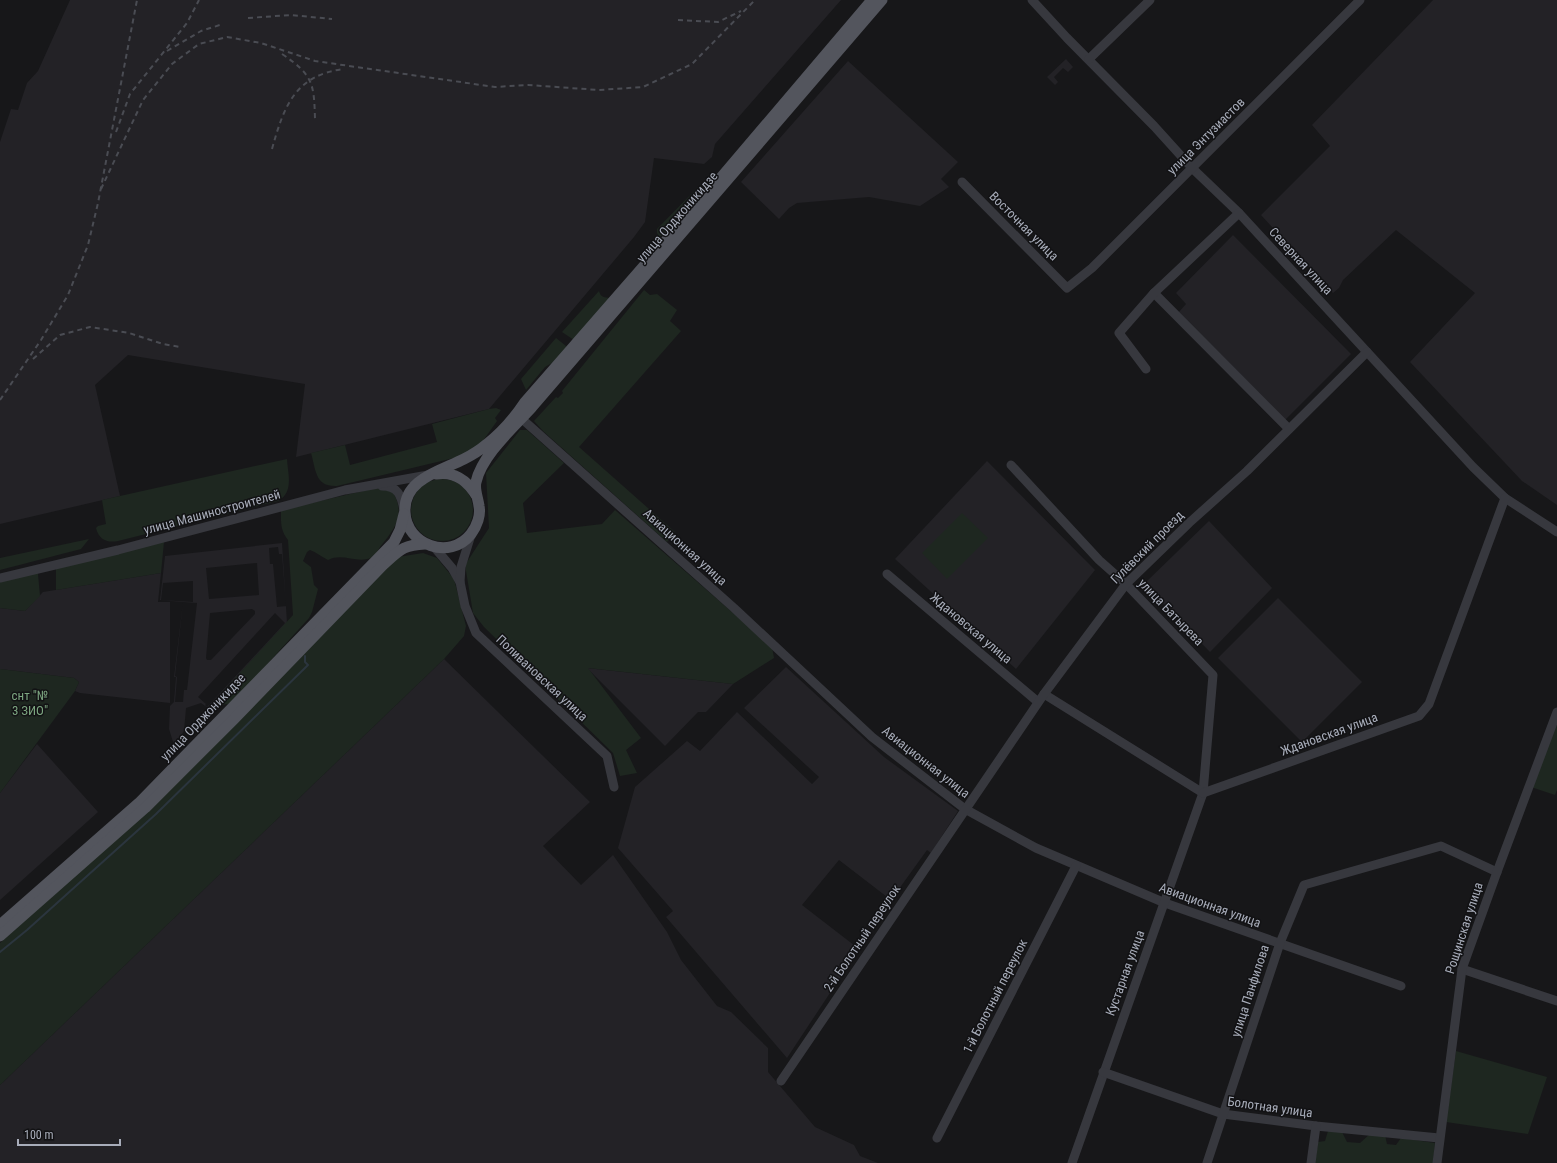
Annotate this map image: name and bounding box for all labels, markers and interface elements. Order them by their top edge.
street label: улица Энтузиастов [1164,94,1248,178]
street label: улица Орджоникидзе [633,168,721,266]
street label: Восточная улица [986,188,1062,264]
street label: Северная улица [1266,224,1336,298]
street label: улица Машиностроителей [142,487,282,537]
street label: Авиационная улица [640,506,730,588]
street label: Гулёвский проезд [1107,507,1187,587]
street label: улица Батырева [1135,575,1207,649]
street label: Ждановская улица [927,589,1015,667]
street label: Поливановская улица [493,632,591,724]
street label: улица Орджоникидзе [157,670,249,764]
park label: снт "№ 3 ЗИО" [12,688,48,718]
street label: Ждановская улица [1278,709,1380,759]
street label: Авиационная улица [879,723,973,801]
street label: Авиационная улица [1157,880,1263,930]
street label: Рощинская улица [1442,880,1486,976]
street label: 2-й Болотный переулок [821,881,904,994]
street label: Кустарная улица [1103,928,1147,1018]
street label: 1-й Болотный переулок [960,936,1031,1056]
street label: улица Панфилова [1228,943,1272,1039]
street label: Болотная улица [1227,1094,1313,1120]
scale bar [18,1121,120,1147]
text: 100 m [24,1128,54,1142]

